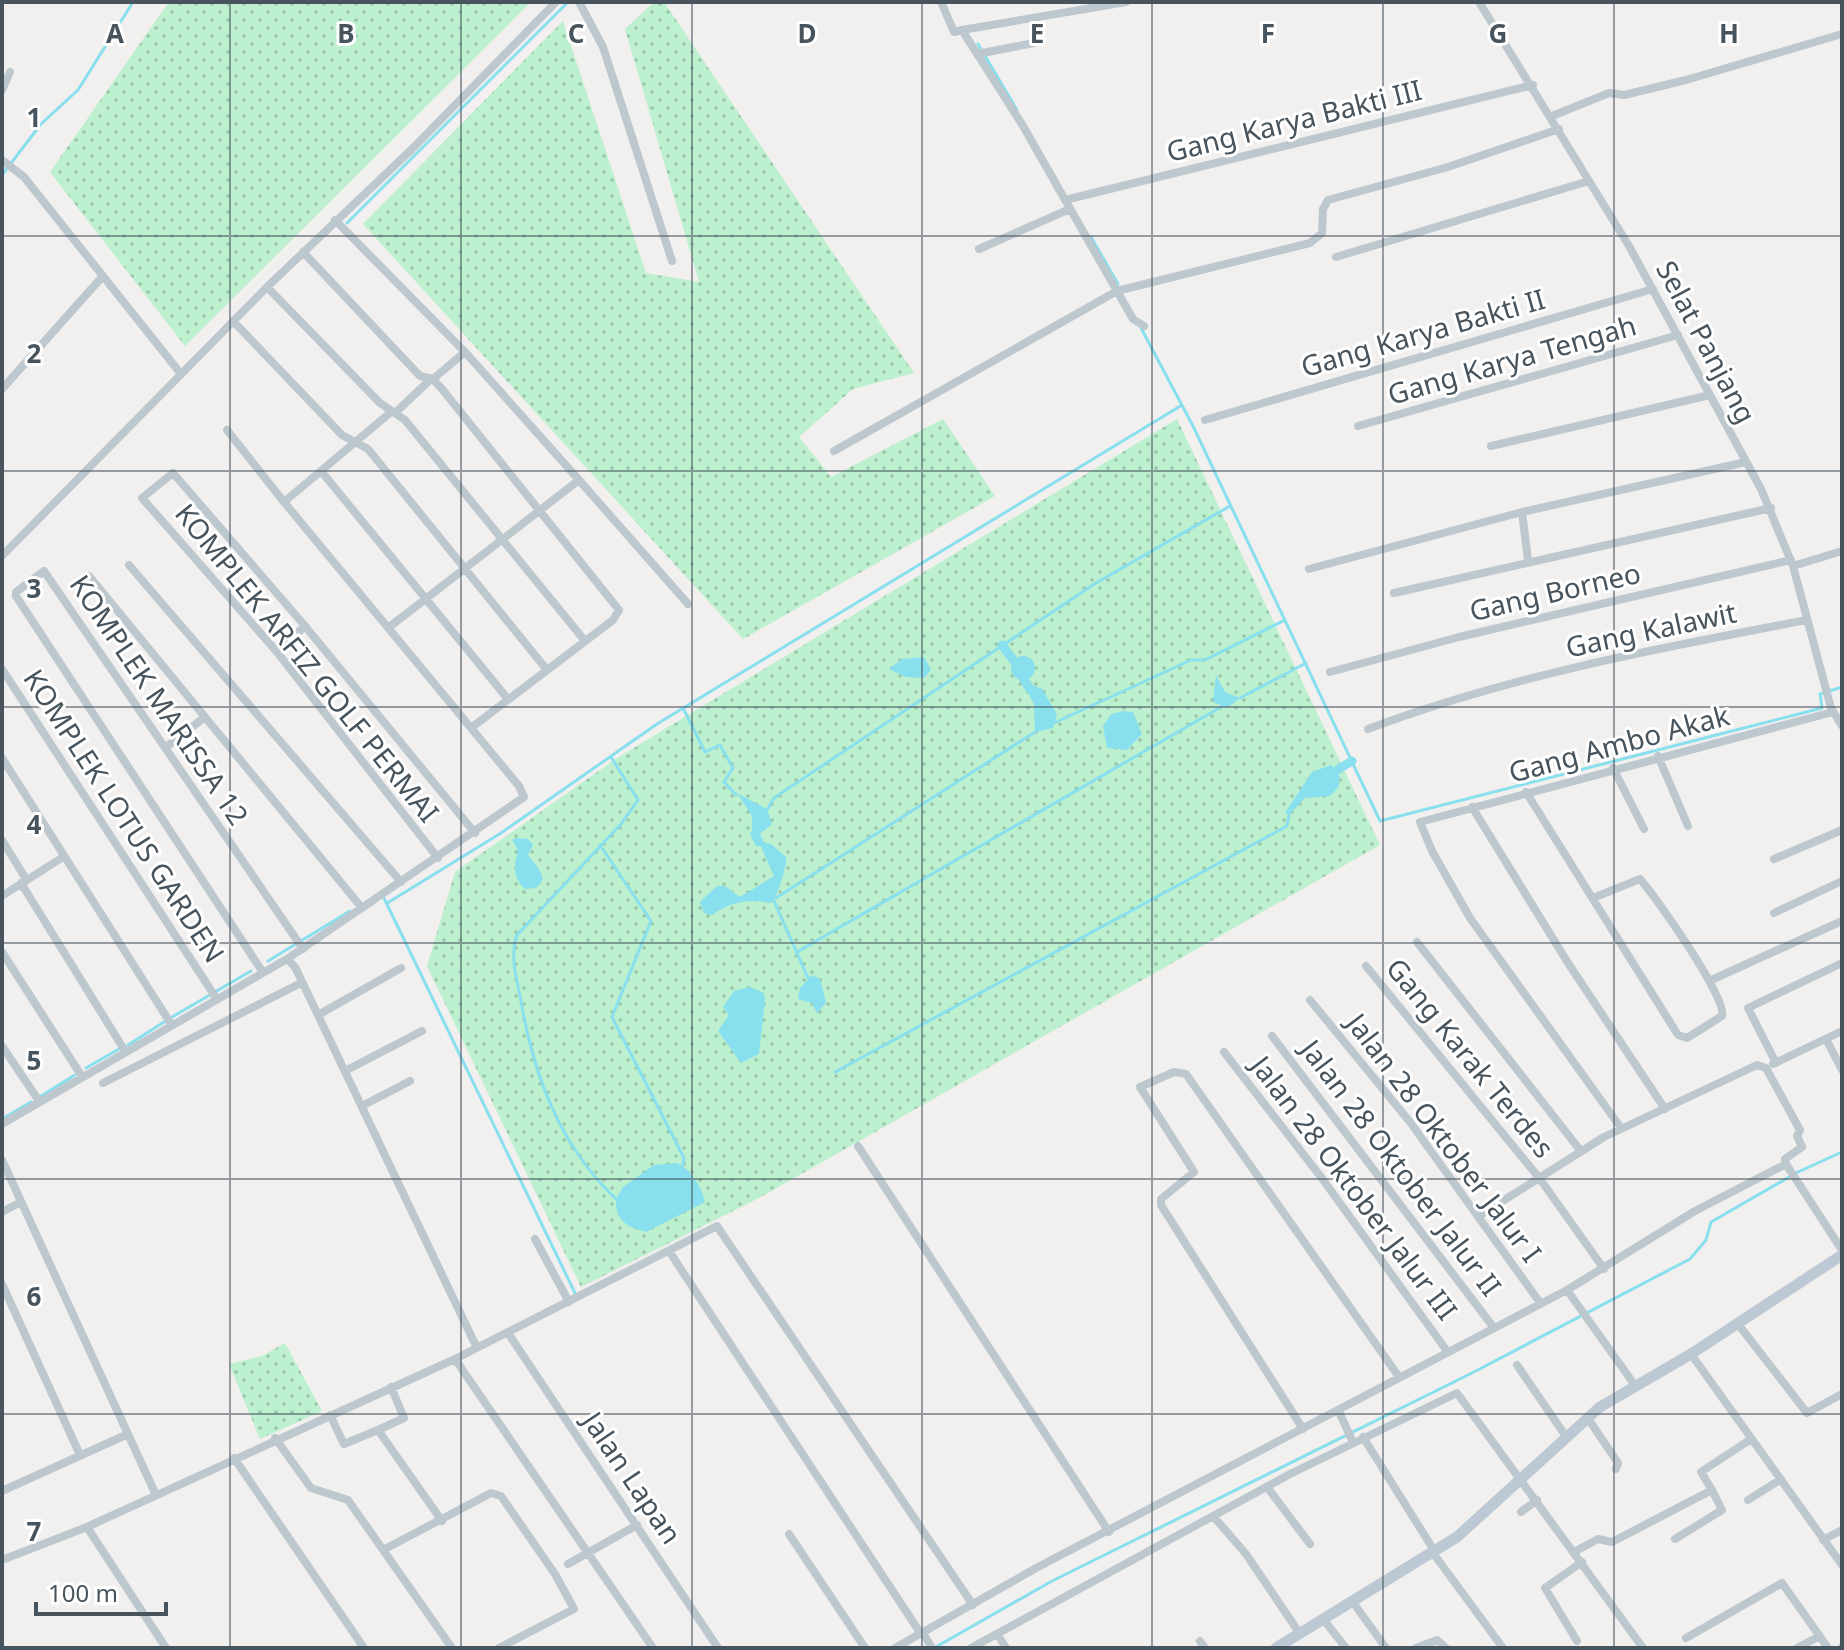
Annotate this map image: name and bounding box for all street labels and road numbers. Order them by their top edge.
street label: Gang Karya Bakti III [1162,70,1425,170]
street label: Selat Panjang [1648,254,1766,429]
street label: Gang Karya Bakti II [1296,279,1549,385]
street label: Gang Karya Tengah [1383,305,1640,413]
street label: KOMPLEK ARFIZ GOLF PERMAI [167,495,448,830]
street label: Gang Borneo [1465,553,1644,629]
street label: KOMPLEK MARISSA 12 [62,567,258,832]
street label: Gang Kalawit [1562,592,1739,666]
street label: KOMPLEK LOTUS GARDEN [16,661,234,969]
street label: Gang Ambo Akak [1504,695,1733,791]
street label: Gang Karak Terdes [1378,950,1563,1165]
street label: Jalan 28 Oktober Jalur I [1337,1003,1551,1269]
street label: Jalan 28 Oktober Jalur II [1291,1029,1511,1303]
street label: Jalan 28 Oktober Jalur III [1241,1045,1467,1327]
street label: Jalan Lapan [573,1402,691,1551]

